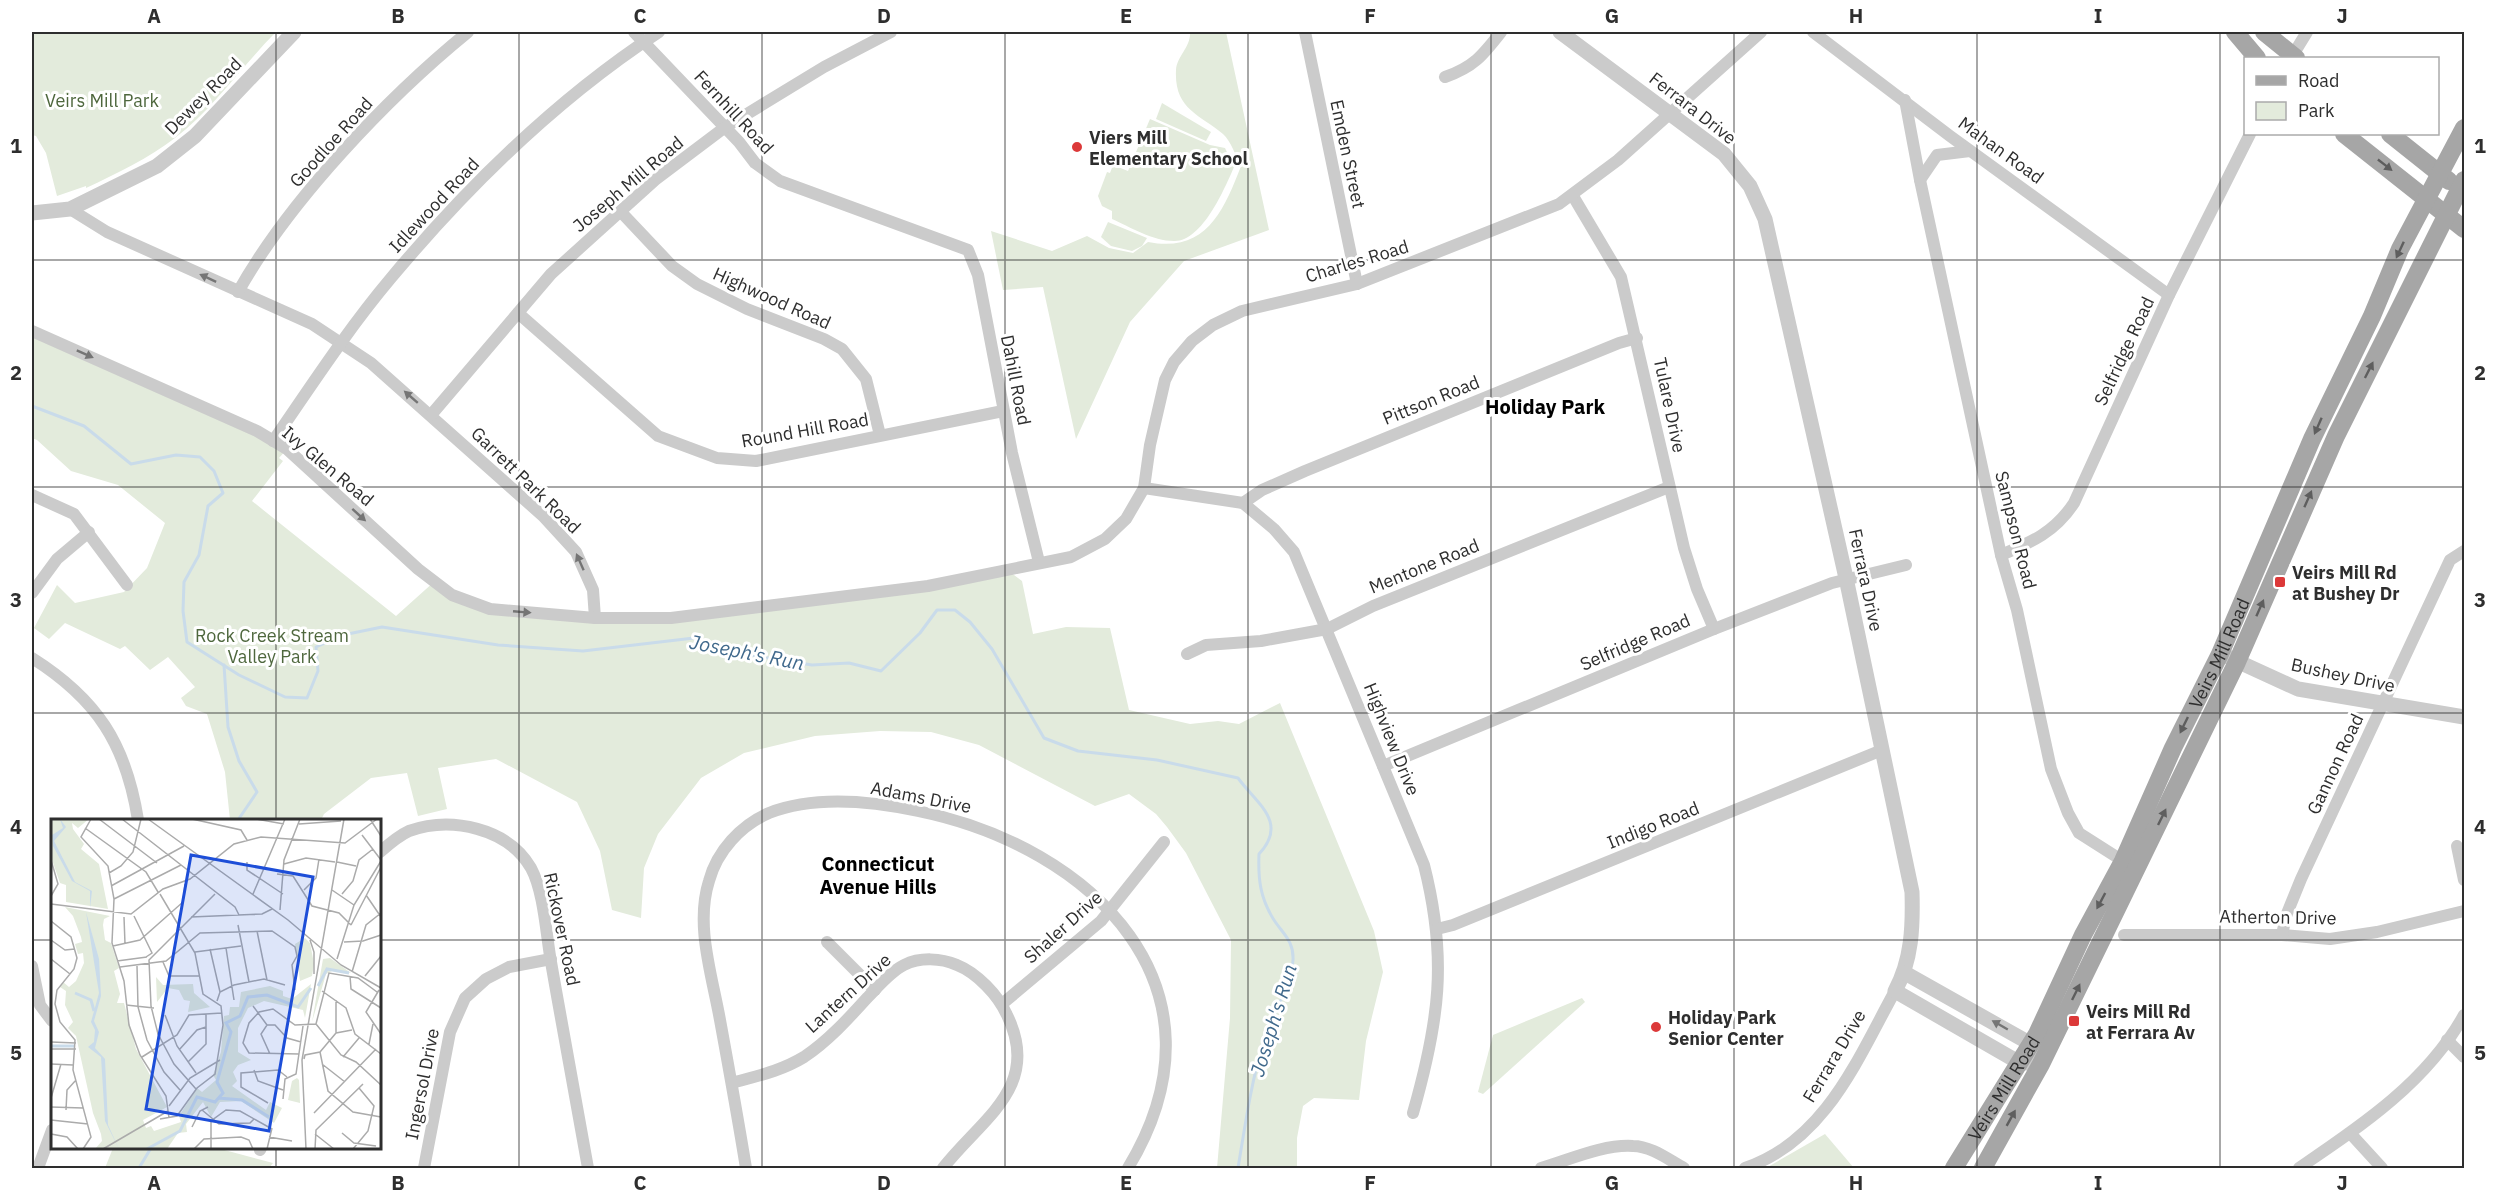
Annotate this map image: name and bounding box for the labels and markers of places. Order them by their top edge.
place label: Viers Mill Elementary School [1089,126,1248,170]
marker: Viers Mill Elementary School [1070,140,1084,154]
place label: Veirs Mill Rd at Bushey Dr [2292,561,2399,605]
marker: Veirs Mill Rd at Bushey Dr [2273,575,2287,589]
place label: Veirs Mill Rd at Ferrara Av [2086,1000,2195,1044]
place label: Holiday Park Senior Center [1668,1006,1784,1050]
marker: Veirs Mill Rd at Ferrara Av [2067,1014,2081,1028]
marker: Holiday Park Senior Center [1649,1020,1663,1034]

